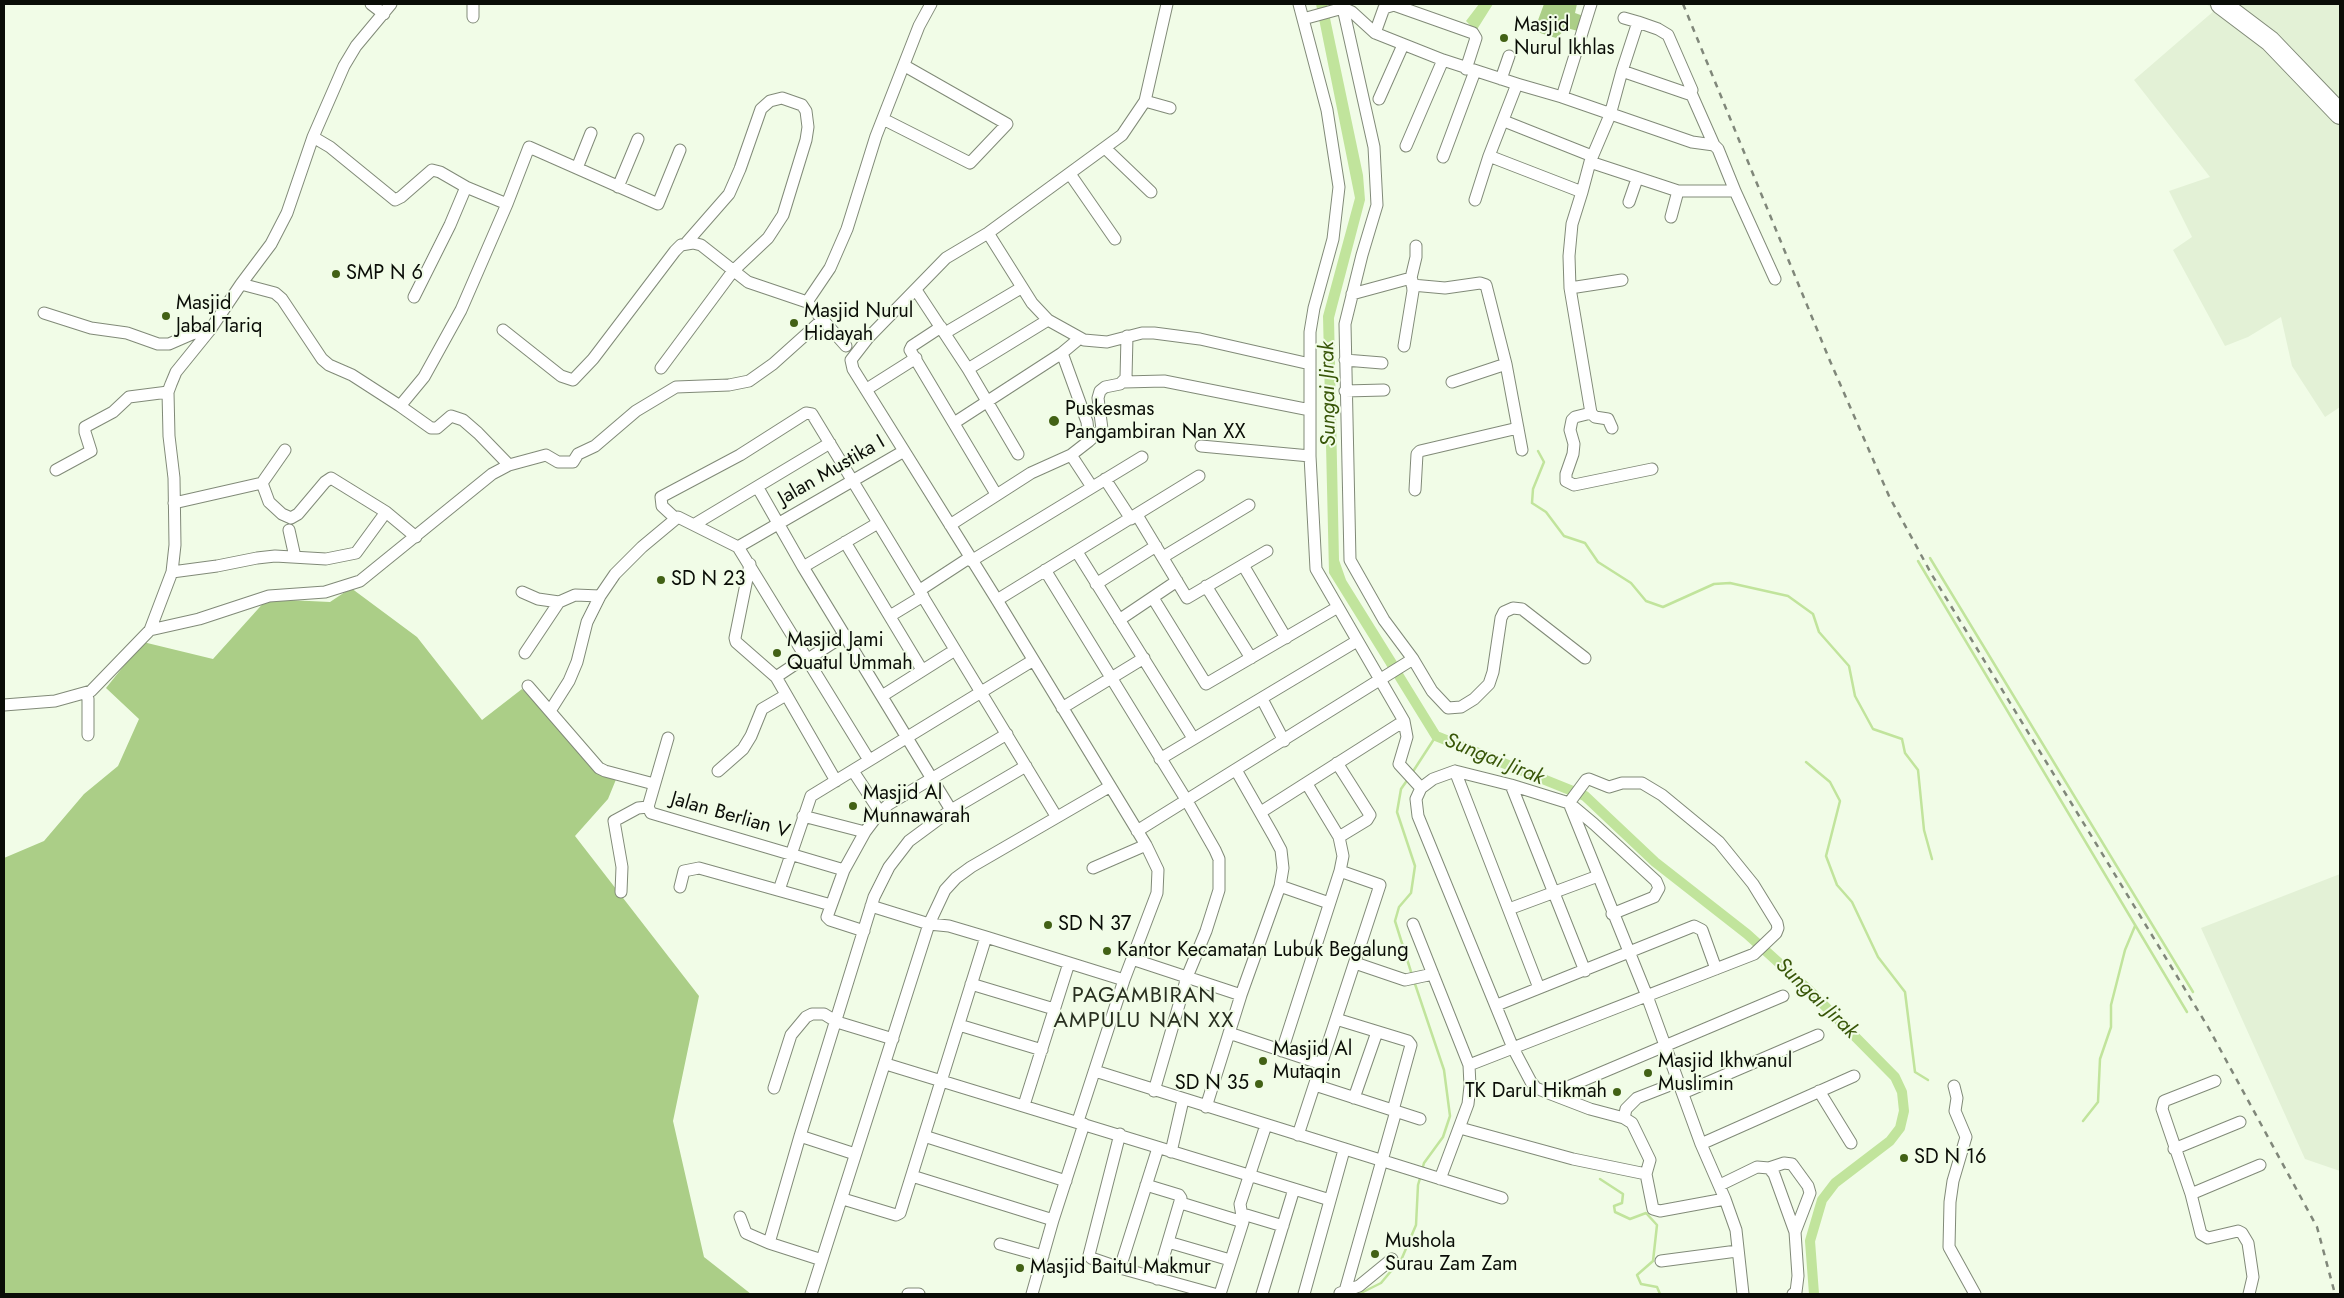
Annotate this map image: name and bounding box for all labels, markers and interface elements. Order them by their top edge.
place label: Masjid Nurul Ikhlas [1514,14,1614,61]
marker: Masjid Nurul Ikhlas [1498,32,1510,44]
place label: SMP N 6 [346,262,423,286]
marker: SMP N 6 [330,268,342,280]
place label: Masjid Jabal Tariq [176,292,262,339]
place label: Masjid Nurul Hidayah [804,300,913,347]
marker: Masjid Jabal Tariq [160,310,172,322]
marker: Masjid Nurul Hidayah [788,317,800,329]
water label: Sungai Jirak [1315,341,1343,447]
place label: Puskesmas Pangambiran Nan XX [1065,398,1245,445]
marker: Puskesmas Pangambiran Nan XX [1047,414,1061,428]
street label: Jalan Mustika I [774,431,890,511]
place label: SD N 23 [671,568,745,592]
marker: SD N 23 [655,574,667,586]
place label: Masjid Jami Quatul Ummah [787,629,913,676]
marker: Masjid Jami Quatul Ummah [771,647,783,659]
water label: Sungai Jirak [1441,729,1547,791]
place label: Masjid Al Munnawarah [863,782,970,829]
street label: Jalan Berlian V [668,788,792,844]
marker: Masjid Al Munnawarah [847,800,859,812]
place label: SD N 37 [1058,913,1131,937]
marker: SD N 37 [1042,919,1054,931]
place label: Kantor Kecamatan Lubuk Begalung [1117,939,1409,963]
marker: Kantor Kecamatan Lubuk Begalung [1101,945,1113,957]
water label: Sungai Jirak [1769,953,1863,1045]
district label: PAGAMBIRAN AMPULU NAN XX [1052,984,1236,1036]
place label: Masjid Al Mutaqin [1273,1038,1352,1085]
place label: Masjid Ikhwanul Muslimin [1658,1050,1792,1097]
marker: Masjid Al Mutaqin [1257,1055,1269,1067]
marker: Masjid Ikhwanul Muslimin [1642,1067,1654,1079]
place label: SD N 35 [1175,1072,1249,1096]
marker: SD N 35 [1253,1078,1265,1090]
place label: TK Darul Hikmah [1465,1080,1607,1104]
marker: TK Darul Hikmah [1611,1086,1623,1098]
place label: SD N 16 [1914,1146,1987,1170]
marker: SD N 16 [1898,1152,1910,1164]
place label: Mushola Surau Zam Zam [1385,1230,1518,1277]
marker: Mushola Surau Zam Zam [1369,1248,1381,1260]
place label: Masjid Baitul Makmur [1030,1256,1211,1280]
marker: Masjid Baitul Makmur [1014,1262,1026,1274]

